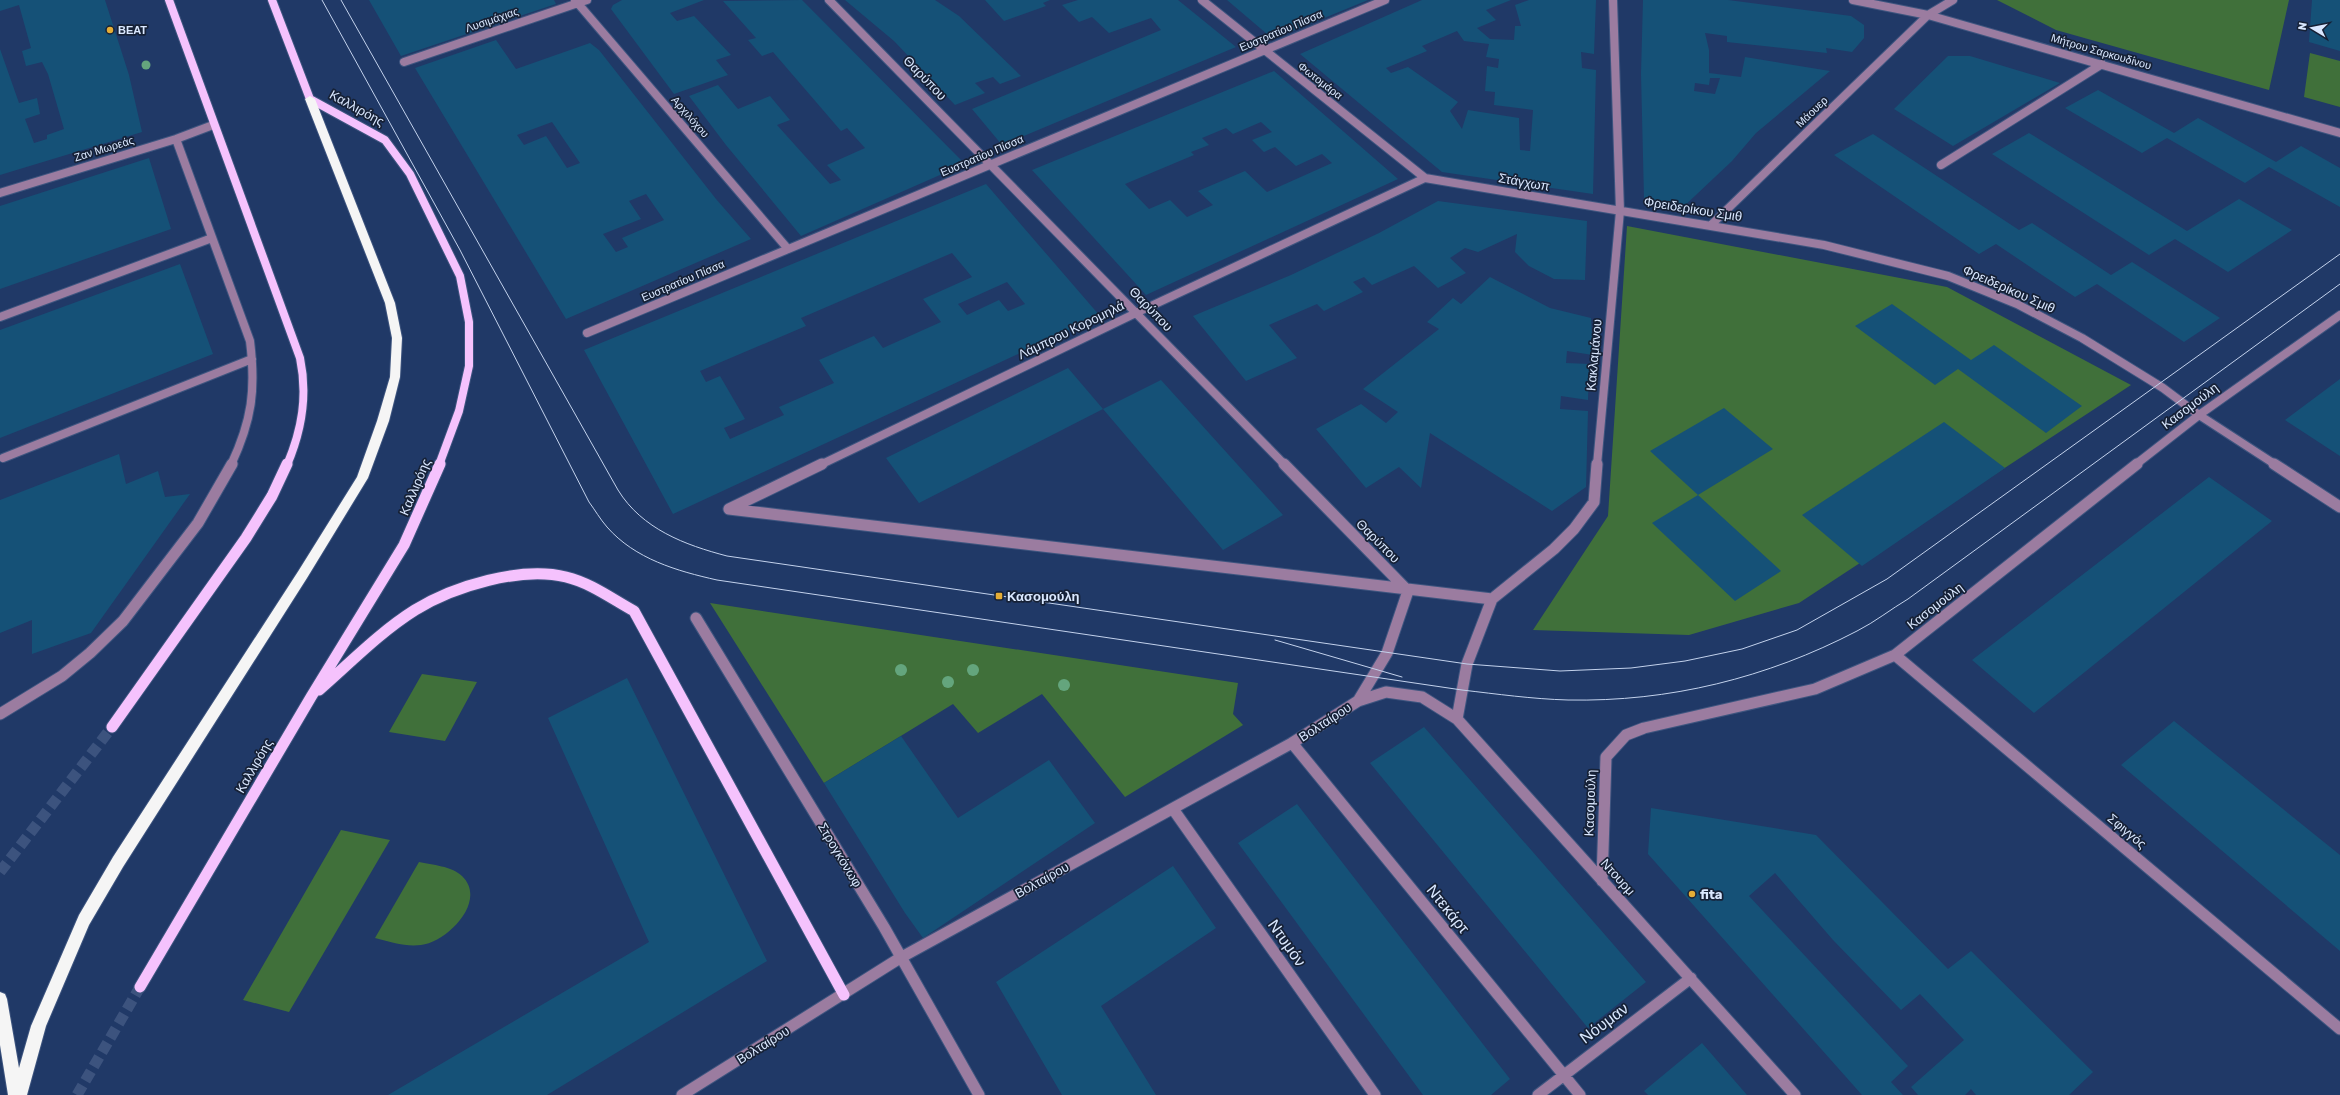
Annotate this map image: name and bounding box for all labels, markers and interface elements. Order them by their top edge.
street label: Λυσιμάχιας [464,5,520,35]
street label: Ευστρατίου Πίσσα [1237,7,1325,54]
north arrow [2292,8,2332,48]
text: N [2296,21,2310,31]
place label: ΒΕΑΤ [118,24,147,37]
marker: ΒΕΑΤ [105,25,115,35]
street label: Μήτρου Σαρκουδίνου [2049,31,2153,73]
street label: Θαρύπου [900,53,950,103]
street label: Φωτομάρα [1295,60,1345,103]
street label: Καλλιρόης [327,87,387,129]
street label: Αρχιλόχου [668,94,712,140]
street label: Μάουερ [1794,94,1830,130]
street label: Ευστρατίου Πίσσα [938,132,1026,179]
street label: Ζαν Μωρεάς [73,134,135,164]
street label: Στάγχωπ [1497,170,1551,194]
street label: Φρειδερίκου Σμιθ [1643,194,1743,224]
street label: Ευστρατίου Πίσσα [639,257,727,304]
street label: Φρειδερίκου Σμιθ [1961,262,2057,316]
street label: Θαρύπου [1126,284,1176,334]
street label: Λάμπρου Κορομηλά [1015,298,1127,362]
street label: Κακλαμάνου [1583,318,1605,392]
street label: Κασομούλη [2159,380,2221,432]
street label: Καλλιρόης [396,456,434,518]
street label: Θαρύπου [1353,516,1403,566]
street label: Κασομούλη [1904,580,1966,632]
place label: Κασομούλη [1007,589,1080,604]
marker: Κασομούλη [994,591,1004,601]
street label: Βολταίρου [1296,700,1354,744]
street label: Καλλιρόης [232,736,276,796]
street label: Κασομούλη [1581,769,1599,837]
street label: Σφιγγός [2105,811,2149,851]
street label: Στρογκόνωφ [815,820,865,890]
street label: Ντουρμ [1598,856,1638,898]
street label: Βολταίρου [1012,859,1072,901]
street label: Ντεκάρτ [1423,881,1474,938]
place label: fita [1700,887,1723,902]
marker: fita [1687,889,1697,899]
street label: Ντυμόν [1264,916,1310,970]
street label: Νόυμαν [1576,999,1632,1047]
street label: Βολταίρου [734,1023,792,1067]

